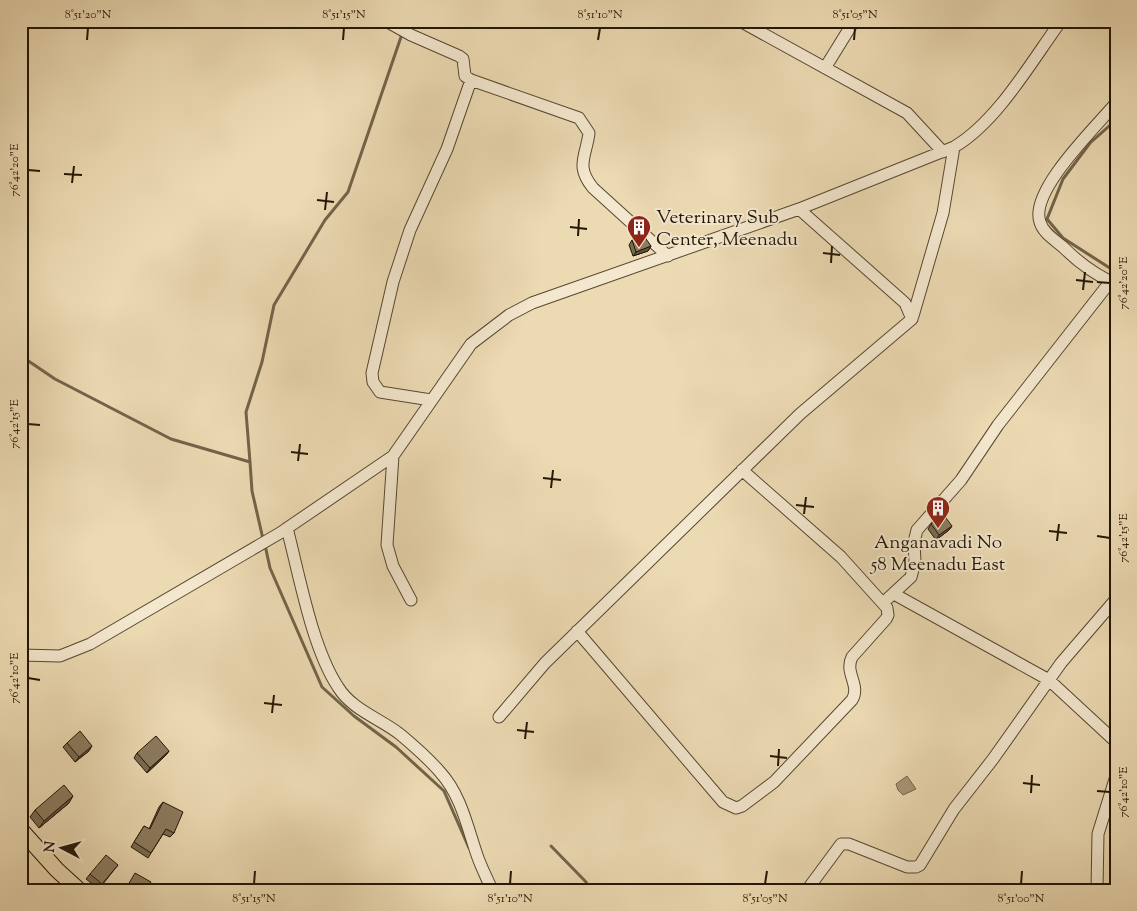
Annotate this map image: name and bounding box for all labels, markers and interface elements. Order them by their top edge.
text: 8°51'20"N [65,6,112,24]
text: 8°51'15"N [322,6,366,24]
text: 8°51'10"N [577,6,623,24]
text: 8°51'05"N [833,6,878,24]
text: 76°42'20"E [6,143,24,196]
place label: Veterinary Sub Center, Meenadu [656,205,798,254]
building icon: Veterinary Sub Center, Meenadu [626,214,652,248]
text: 76°42'20"E [1115,256,1133,309]
text: 76°42'15"E [6,399,24,449]
building icon: Anganavadi No 58 Meenadu East [925,495,951,529]
text: 76°42'15"E [1115,513,1133,563]
place label: Anganavadi No 58 Meenadu East [870,530,1006,579]
text: 76°42'10"E [6,652,24,704]
text: 76°42'10"E [1115,766,1133,818]
north arrow [38,824,88,874]
text: N [41,840,62,853]
text: 8°51'15"N [232,890,276,908]
text: 8°51'10"N [487,890,533,908]
text: 8°51'05"N [743,890,788,908]
text: 8°51'00"N [998,890,1045,908]

